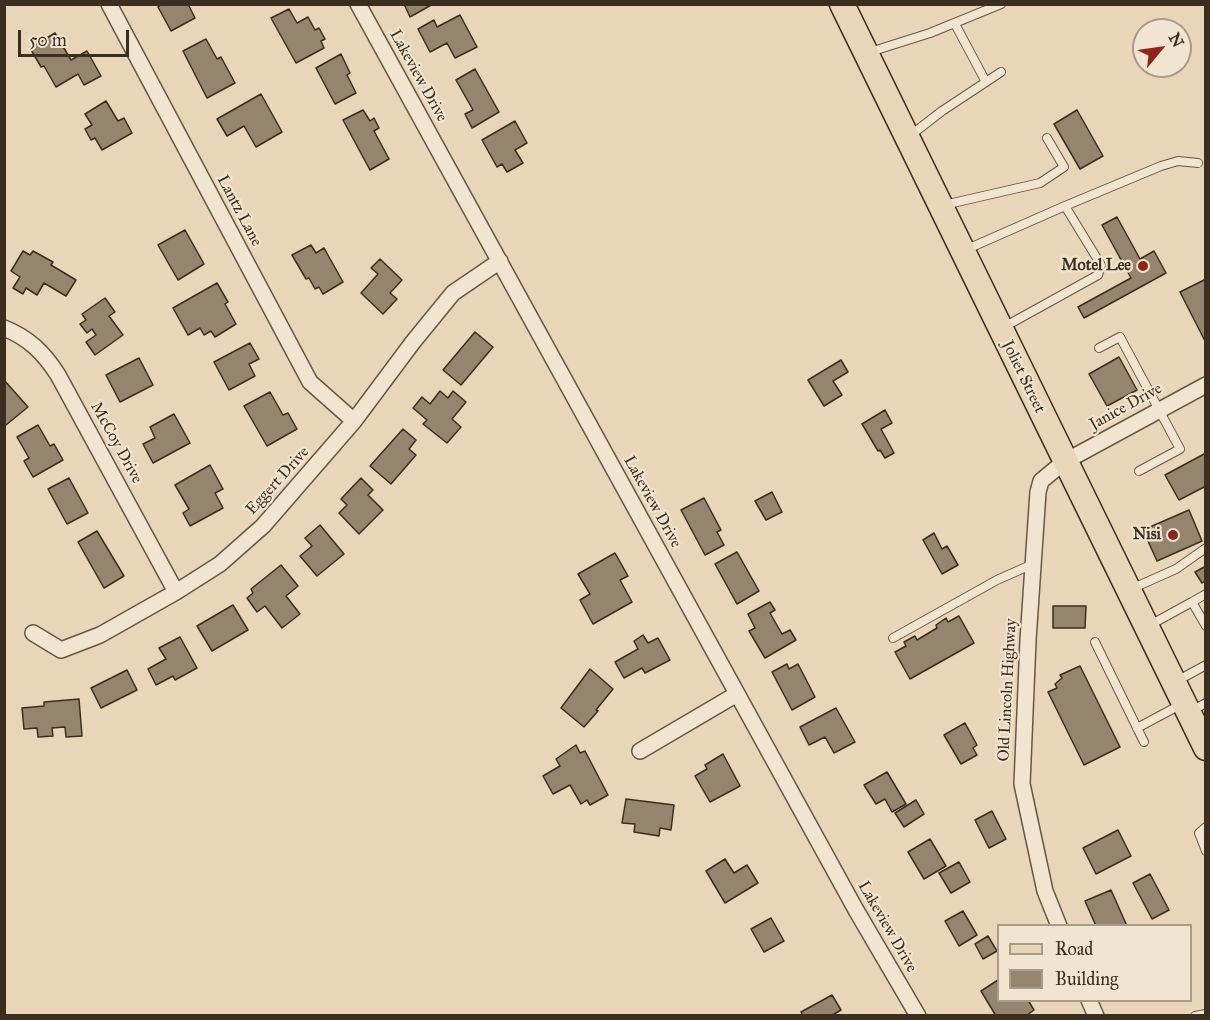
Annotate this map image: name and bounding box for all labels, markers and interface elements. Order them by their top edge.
scale bar [21,18,132,56]
north arrow [1132,18,1192,78]
street label: Lakeview Drive [385,27,451,125]
text: 50 m [29,29,67,51]
text: N [1165,29,1188,51]
street label: Lantz Lane [212,172,266,250]
place label: Motel Lee [1061,256,1131,276]
marker: Motel Lee [1136,259,1150,273]
street label: Joliet Street [997,338,1049,416]
street label: Janice Drive [1086,379,1166,435]
street label: McCoy Drive [86,399,146,487]
street label: Eggert Drive [242,443,314,519]
street label: Lakeview Drive [619,453,685,551]
place label: Nisi [1133,525,1161,545]
marker: Nisi [1166,528,1180,542]
street label: Old Lincoln Highway [995,618,1021,762]
street label: Lakeview Drive [853,878,921,976]
legend [997,924,1192,1002]
text: Road [1055,938,1093,960]
text: Building [1055,968,1118,990]

